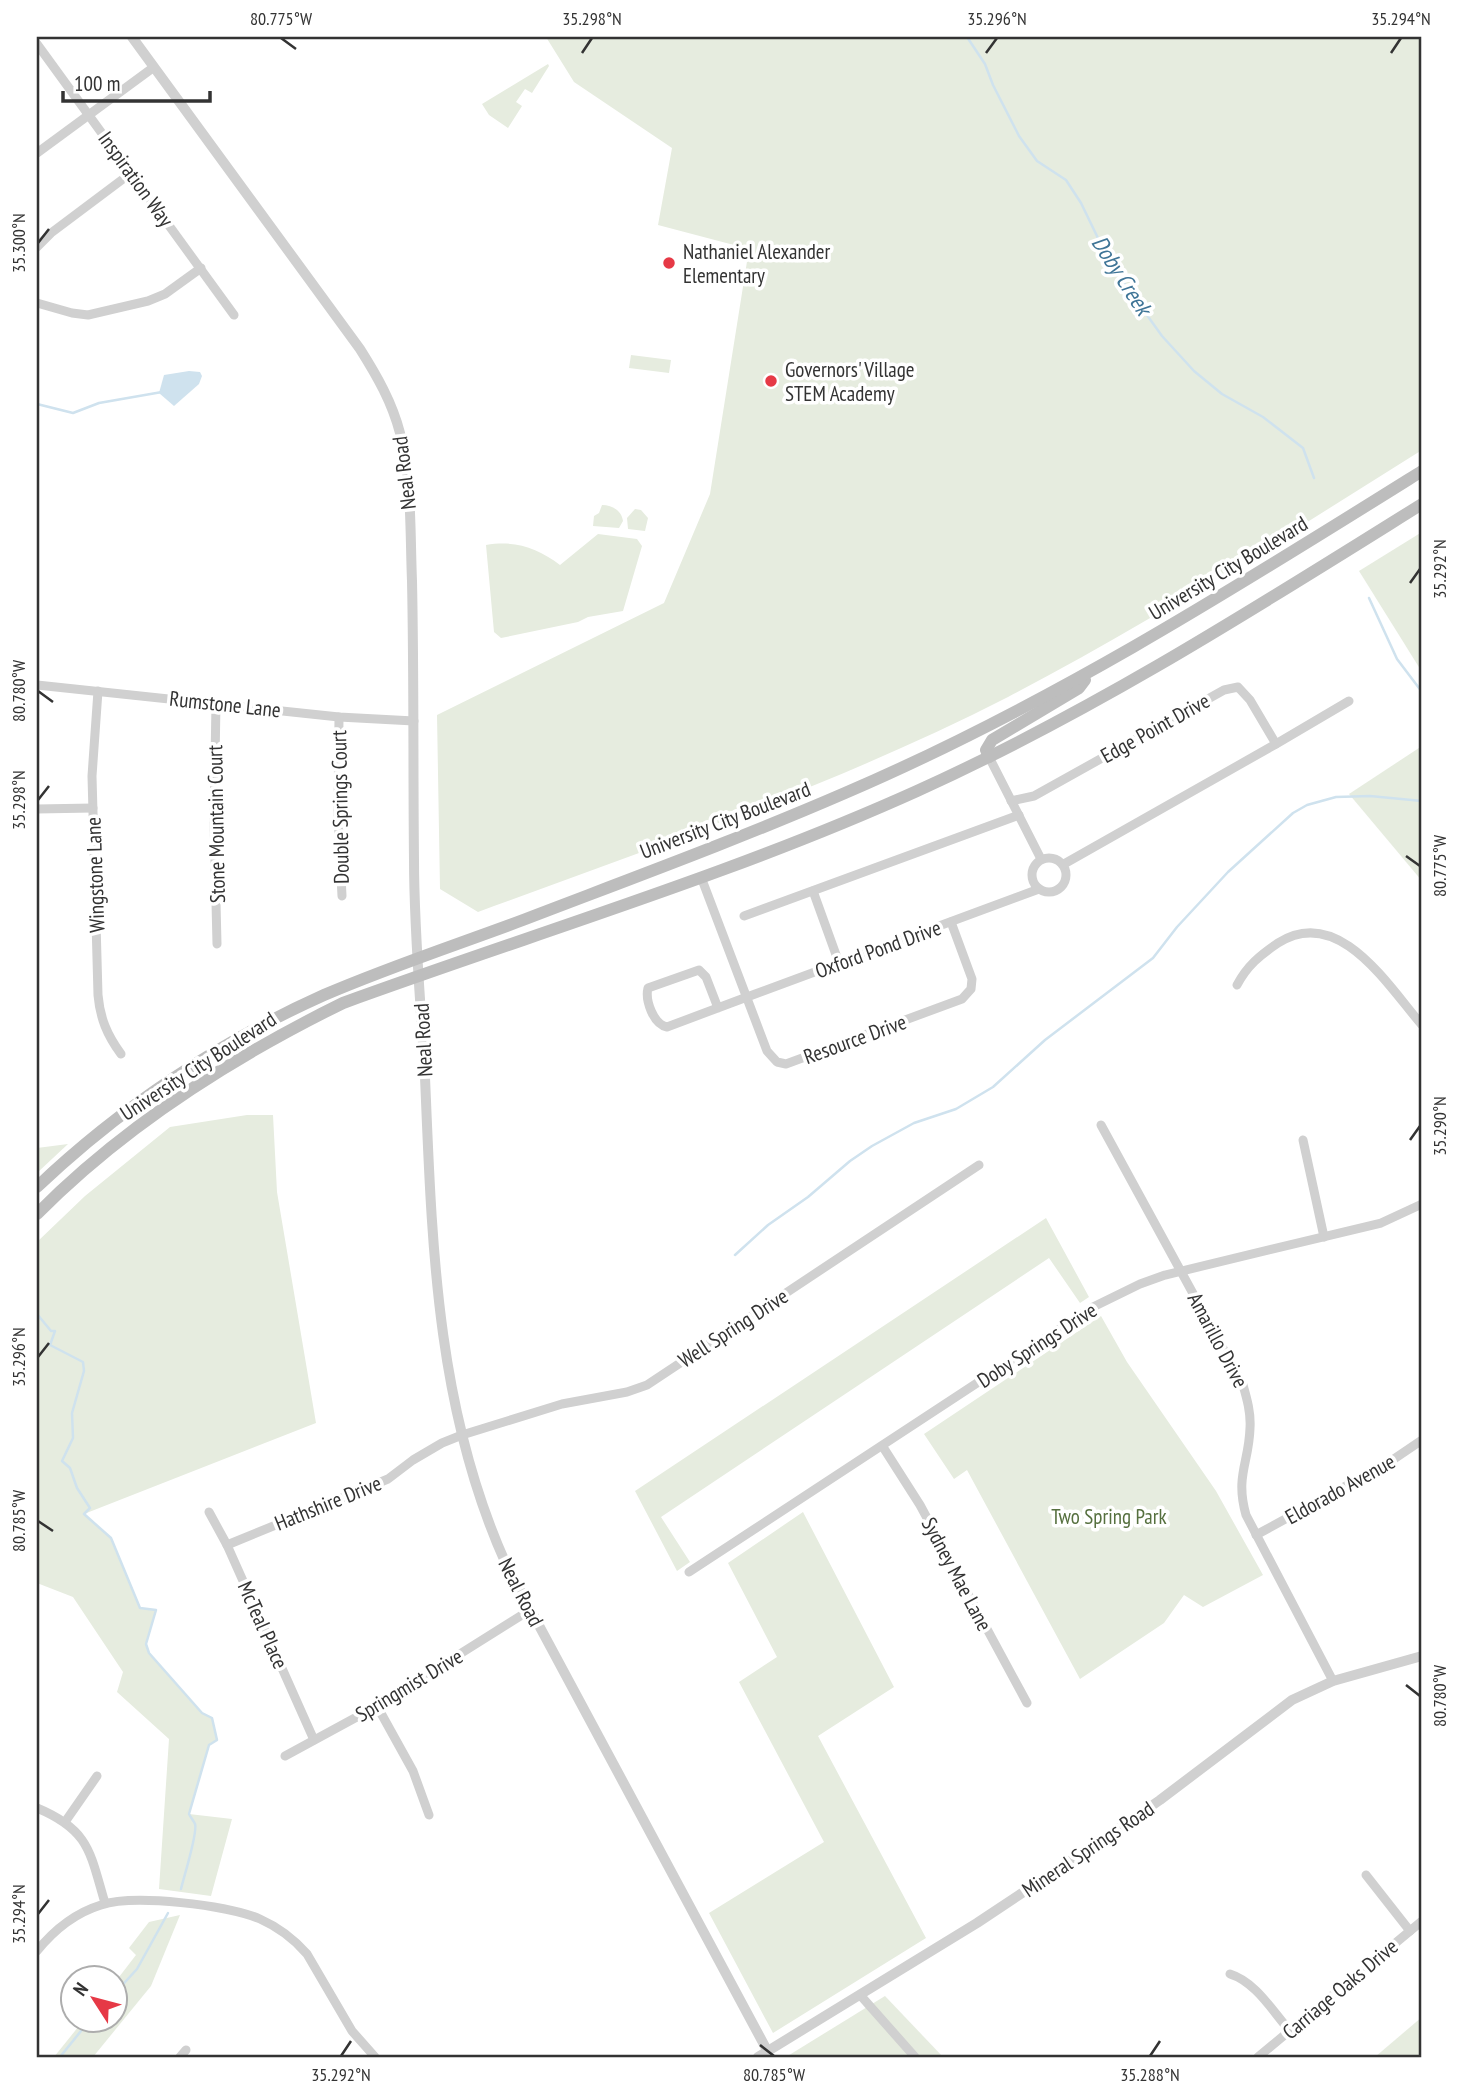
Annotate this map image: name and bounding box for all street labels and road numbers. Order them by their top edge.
street label: Inspiration Way [92,126,180,232]
street label: Neal Road [386,435,422,511]
street label: University City Boulevard [1144,510,1312,626]
street label: Rumstone Lane [168,685,282,723]
street label: Edge Point Drive [1096,687,1214,769]
street label: Double Springs Court [325,730,355,884]
street label: Stone Mountain Court [201,744,231,903]
street label: University City Boulevard [636,775,814,865]
street label: Wingstone Lane [79,817,111,933]
street label: Oxford Pond Drive [811,914,945,984]
street label: Neal Road [408,1003,438,1077]
street label: University City Boulevard [115,1005,281,1127]
street label: Resource Drive [800,1008,910,1070]
street label: Well Spring Drive [673,1282,793,1374]
street label: Amarillo Drive [1182,1288,1254,1392]
street label: Doby Springs Drive [972,1296,1102,1394]
street label: Eldorado Avenue [1280,1448,1400,1530]
street label: Hathshire Drive [271,1469,385,1537]
street label: Sydney Mae Lane [916,1513,998,1635]
street label: Neal Road [492,1553,550,1631]
street label: McTeal Place [232,1577,294,1673]
street label: Springmist Drive [350,1642,468,1728]
street label: Mineral Springs Road [1017,1795,1159,1903]
street label: Carriage Oaks Drive [1277,1933,1403,2045]

